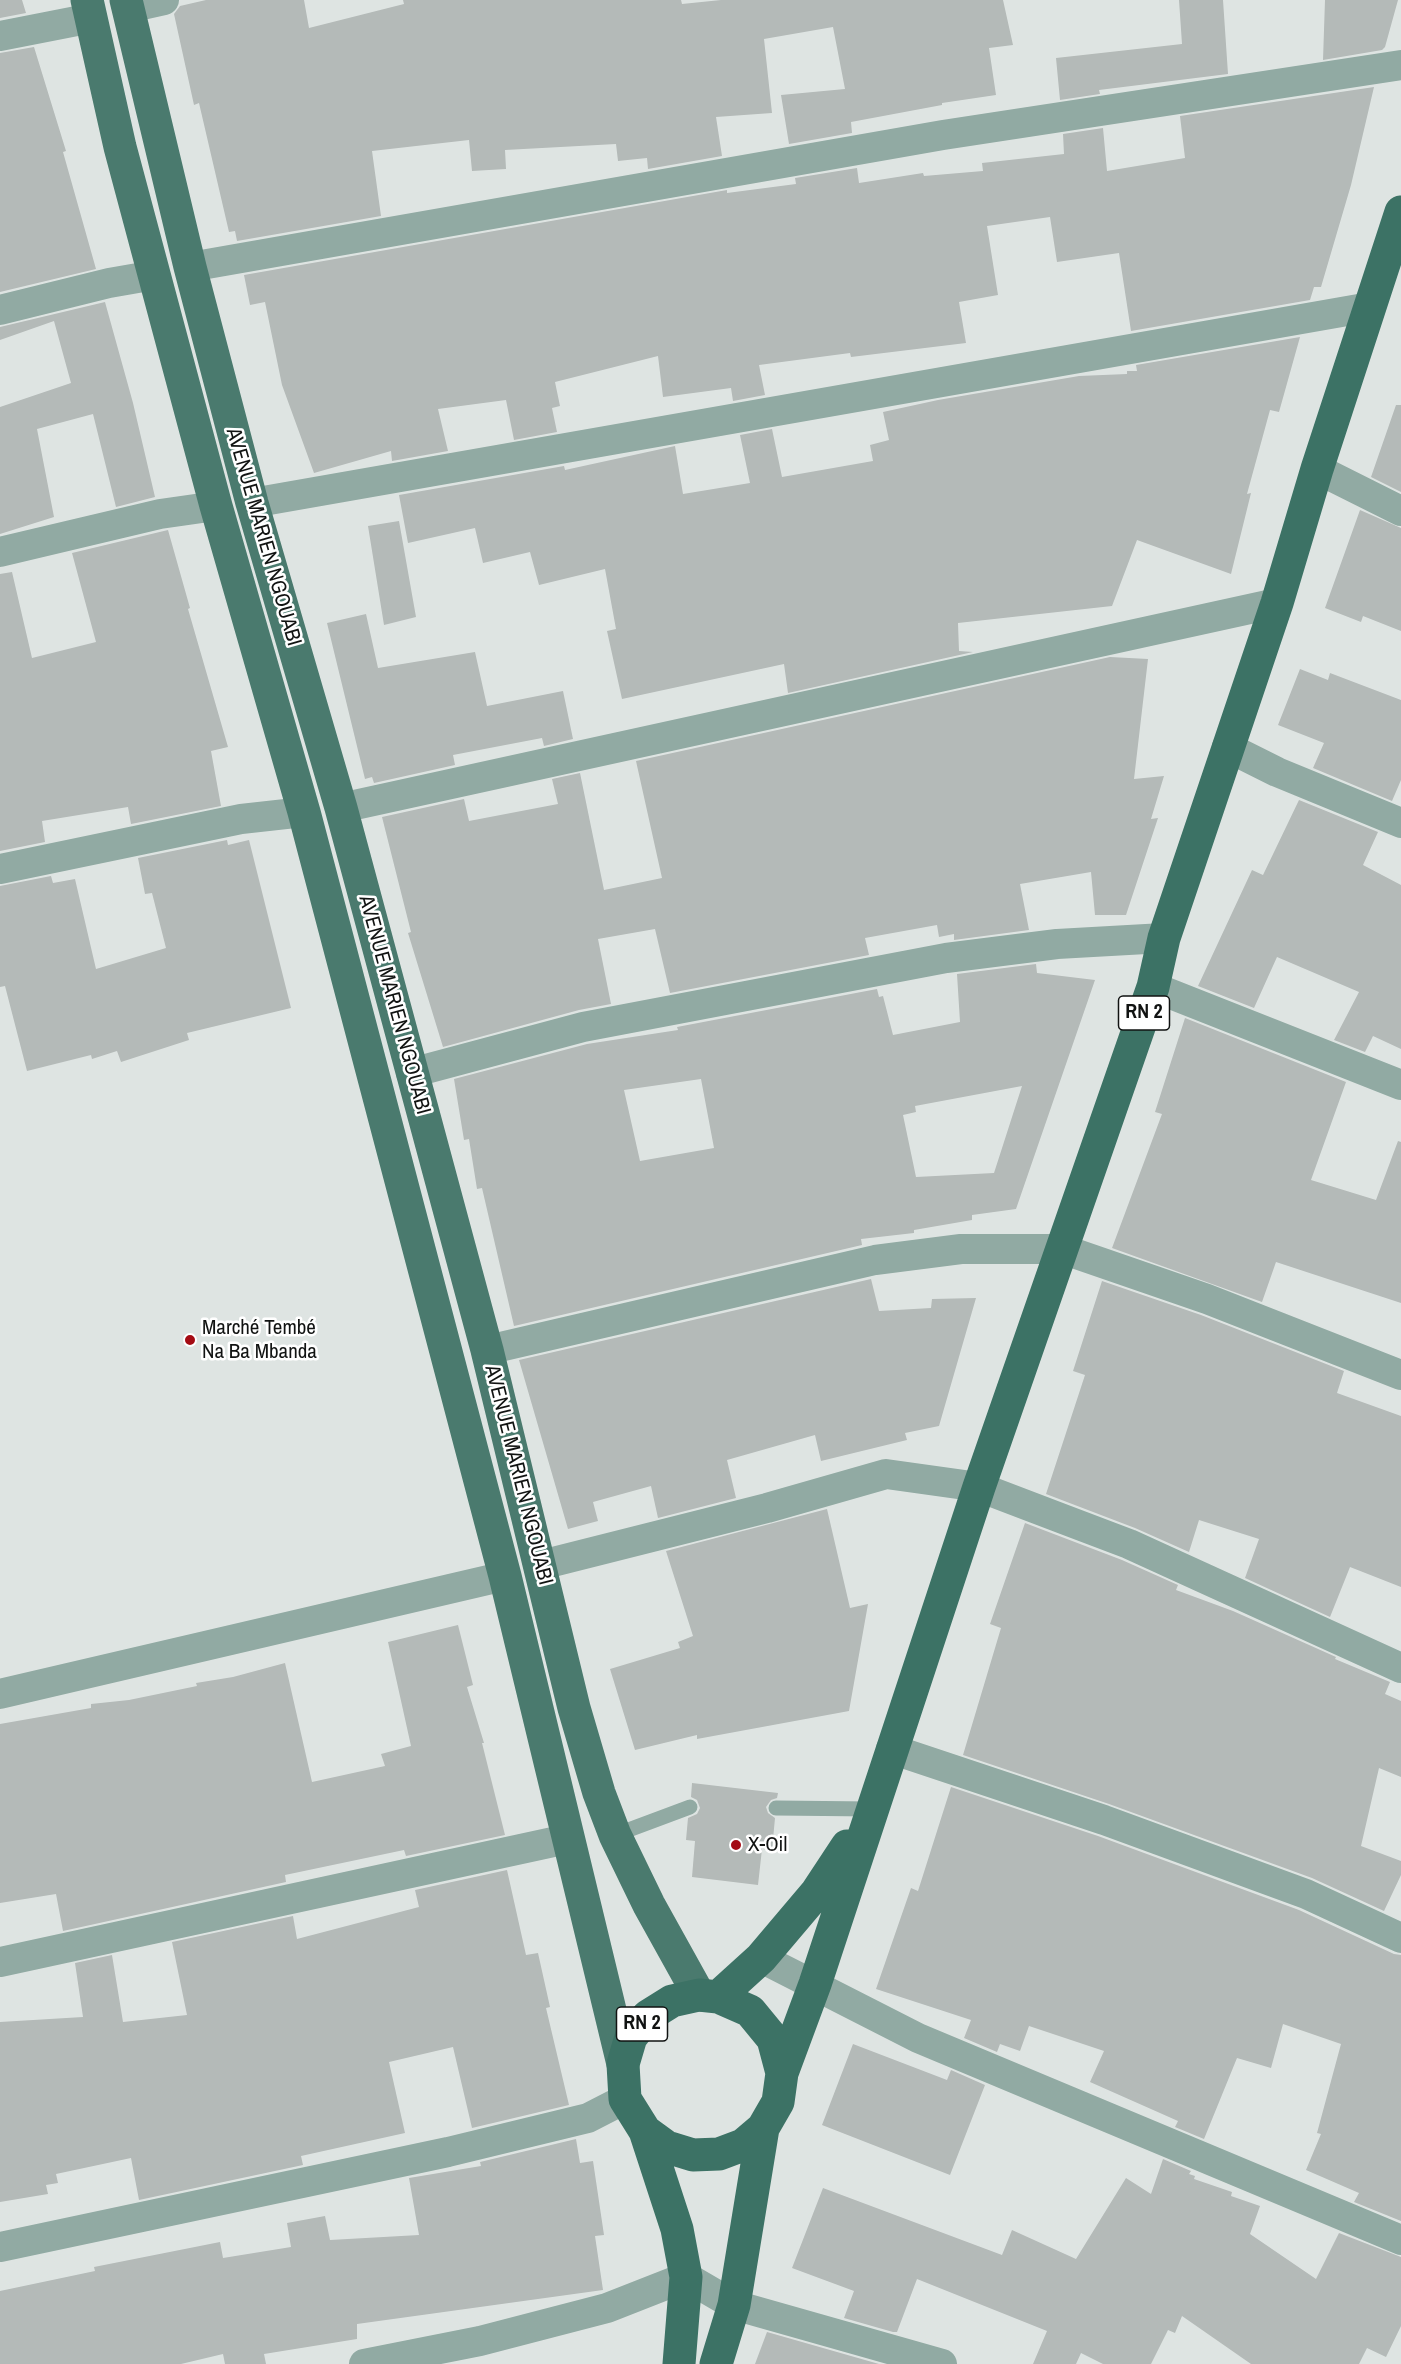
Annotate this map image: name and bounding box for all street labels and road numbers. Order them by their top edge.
street label: AVENUE MARIEN NGOUABI [220,425,306,649]
street label: AVENUE MARIEN NGOUABI [353,893,435,1117]
road number: RN 2 [1118,996,1170,1030]
street label: AVENUE MARIEN NGOUABI [478,1363,558,1587]
road number: RN 2 [616,2007,668,2041]

